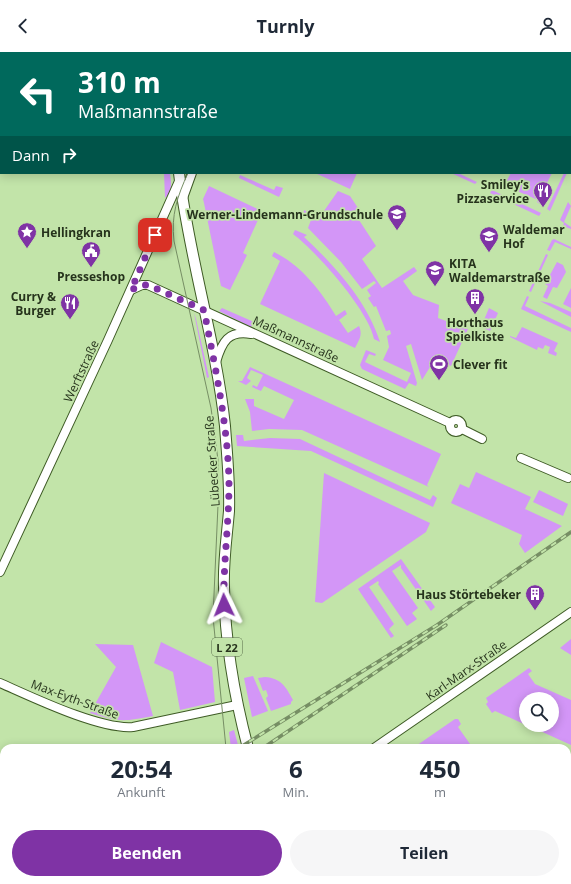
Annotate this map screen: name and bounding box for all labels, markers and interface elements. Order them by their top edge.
text: Turnly [257,14,315,38]
icon: back [12,15,34,37]
icon: person [537,15,559,37]
text: 310 m [78,63,161,101]
icon: left [12,68,64,120]
text: Maßmannstraße [78,99,218,123]
icon: right [58,144,80,166]
text: Dann [12,145,50,165]
place label: Smiley’s Pizzaservice [457,176,529,207]
restaurant icon: Smiley’s Pizzaservice [532,180,554,208]
school or university icon: Werner-Lindemann-Grundschule [386,203,408,231]
place label: Werner-Lindemann-Grundschule [187,206,383,223]
pin [138,218,172,252]
place icon: Hellingkran [16,221,38,249]
place label: Waldemar Hof [503,221,565,252]
place label: Hellingkran [41,224,111,241]
icon: arrive [144,224,166,246]
school or university icon: Waldemar Hof [478,225,500,253]
public building icon: Presseshop [80,240,102,268]
place label: KITA Waldemarstraße [449,255,550,286]
school or university icon: KITA Waldemarstraße [424,259,446,287]
place label: Presseshop [57,268,125,285]
building icon: Horthaus Spielkiste [464,287,486,315]
place label: Curry & Burger [11,288,57,319]
restaurant icon: Curry & Burger [59,292,81,320]
street label: Maßmannstraße [250,312,342,367]
place label: Horthaus Spielkiste [446,314,504,345]
street label: Werftstraße [59,337,103,405]
sports icon: Clever fit [428,353,450,381]
place label: Clever fit [453,356,507,373]
street label: Lübecker Straße [200,415,224,507]
building icon: Haus Störtebeker [524,583,546,611]
position arrow [203,584,245,626]
place label: Haus Störtebeker [416,586,522,603]
street label: Karl-Marx-Straße [422,636,510,704]
road number: L 22 [212,638,242,656]
street label: Max-Eyth-Straße [29,675,122,723]
map controls [519,692,559,732]
button: search [519,692,559,732]
text: 20:54 [110,752,172,785]
text: 6 [289,752,303,785]
text: 450 [419,752,461,785]
text: Ankunft [117,783,165,801]
text: Min. [283,783,309,801]
text: m [434,783,446,801]
button: Beenden [12,830,282,876]
button: Teilen [290,830,559,876]

